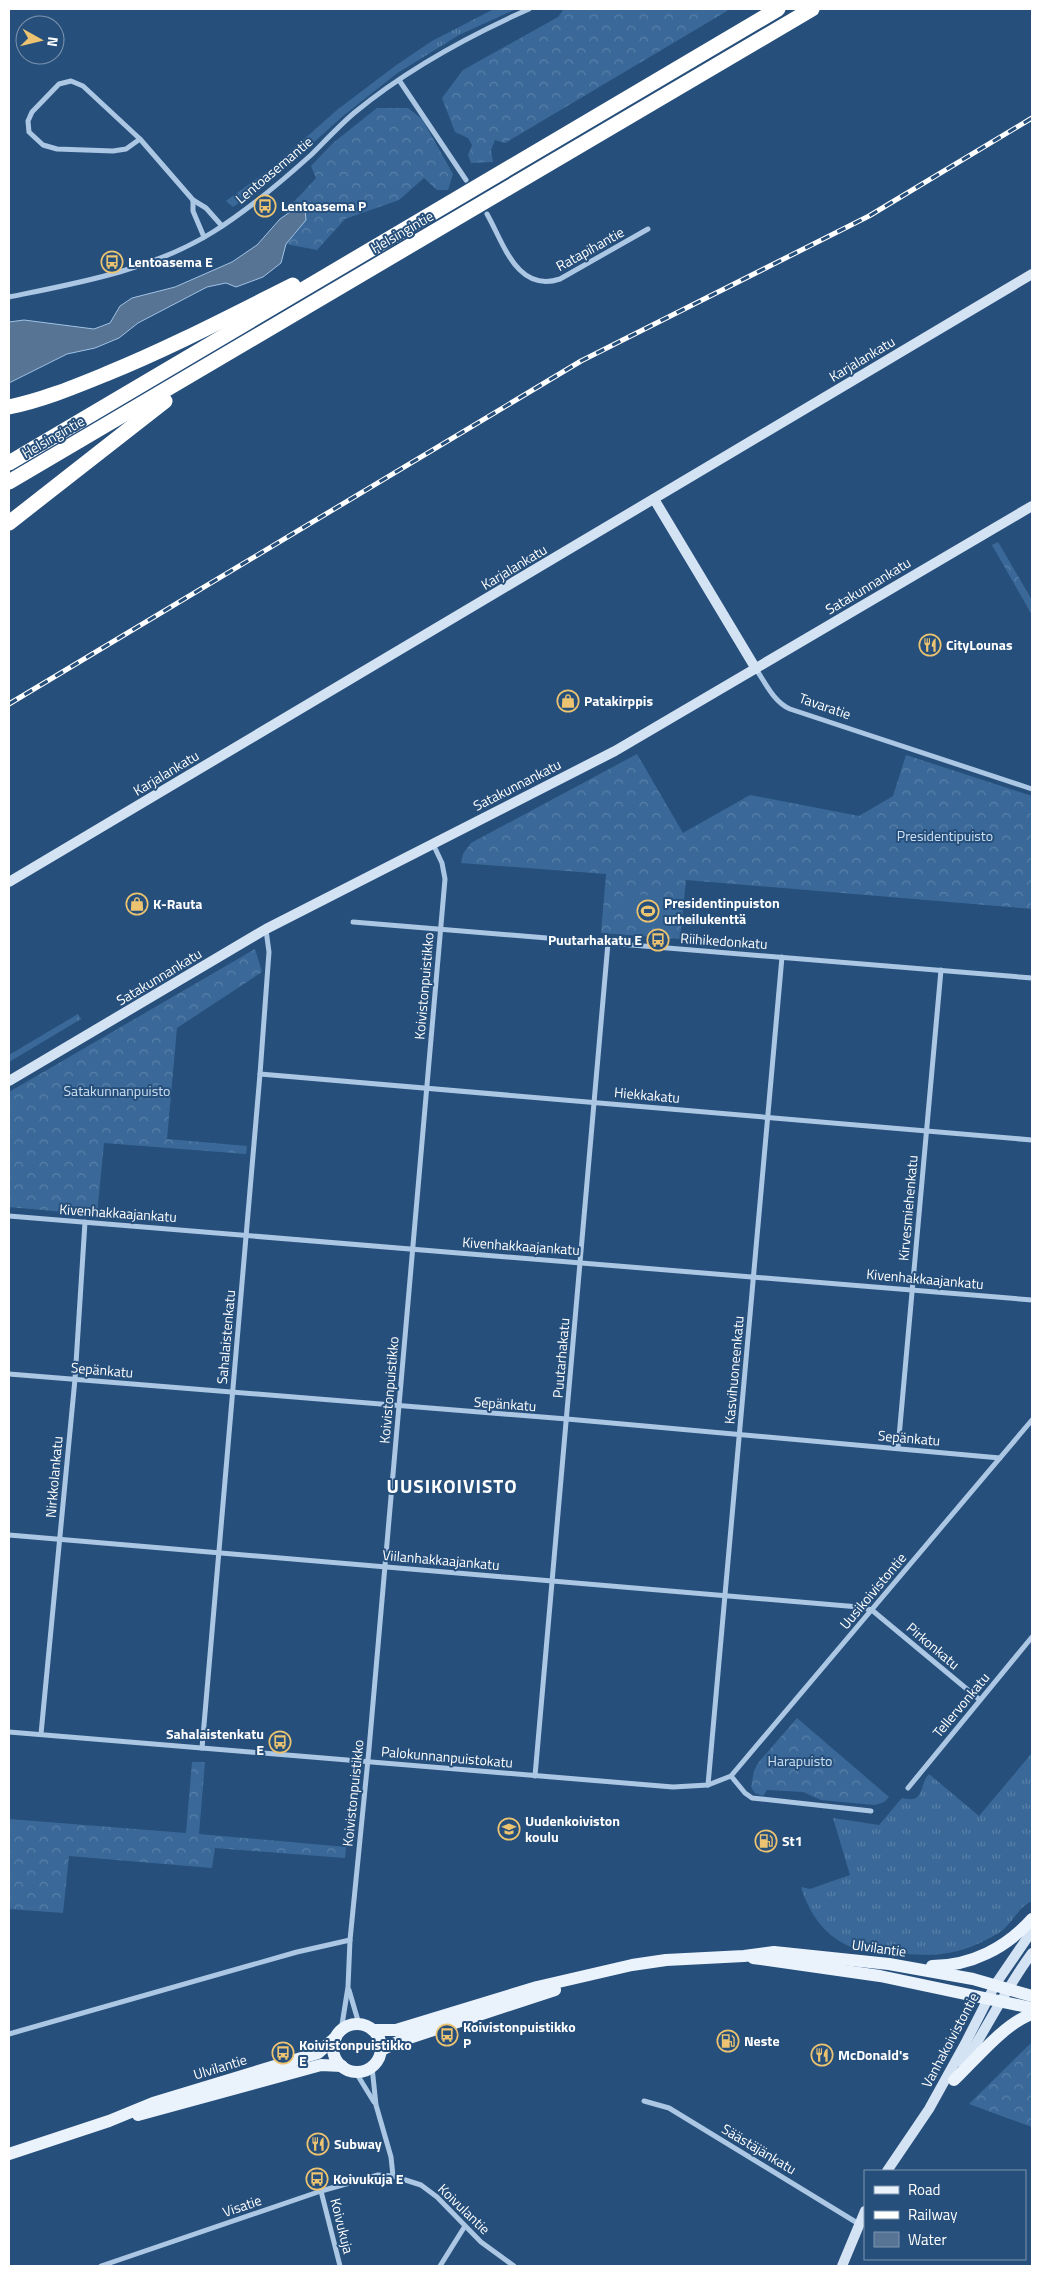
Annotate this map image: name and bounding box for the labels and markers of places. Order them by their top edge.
bus stop icon: Lentoasema P [253,194,277,218]
place label: Lentoasema P [281,195,366,216]
bus stop icon: Lentoasema E [100,250,124,274]
place label: Lentoasema E [128,251,213,272]
restaurant icon: CityLounas [918,633,942,657]
place label: CityLounas [946,634,1013,655]
shop icon: Patakirppis [556,689,580,713]
place label: Patakirppis [584,690,653,711]
shop icon: K-Rauta [125,892,149,916]
place label: Presidentinpuiston urheilukenttä [664,892,780,929]
place label: K-Rauta [153,893,202,914]
sports icon: Presidentinpuiston urheilukenttä [636,899,660,923]
bus stop icon: Puutarhakatu E [646,928,670,952]
place label: Puutarhakatu E [548,929,642,950]
place label: Sahalaistenkatu E [166,1723,264,1760]
bus stop icon: Sahalaistenkatu E [268,1730,292,1754]
place label: Uudenkoiviston koulu [525,1810,620,1847]
school or university icon: Uudenkoiviston koulu [497,1817,521,1841]
fuel station icon: St1 [754,1829,778,1853]
place label: St1 [782,1830,802,1851]
place label: Koivistonpuistikko P [463,2016,576,2053]
bus stop icon: Koivistonpuistikko P [435,2023,459,2047]
fuel station icon: Neste [716,2029,740,2053]
place label: Neste [744,2030,780,2051]
place label: Koivistonpuistikko E [299,2034,412,2071]
bus stop icon: Koivistonpuistikko E [271,2041,295,2065]
restaurant icon: McDonald's [810,2043,834,2067]
place label: McDonald's [838,2044,909,2065]
restaurant icon: Subway [306,2132,330,2156]
place label: Subway [334,2133,382,2154]
bus stop icon: Koivukuja E [305,2167,329,2191]
place label: Koivukuja E [333,2168,404,2189]

